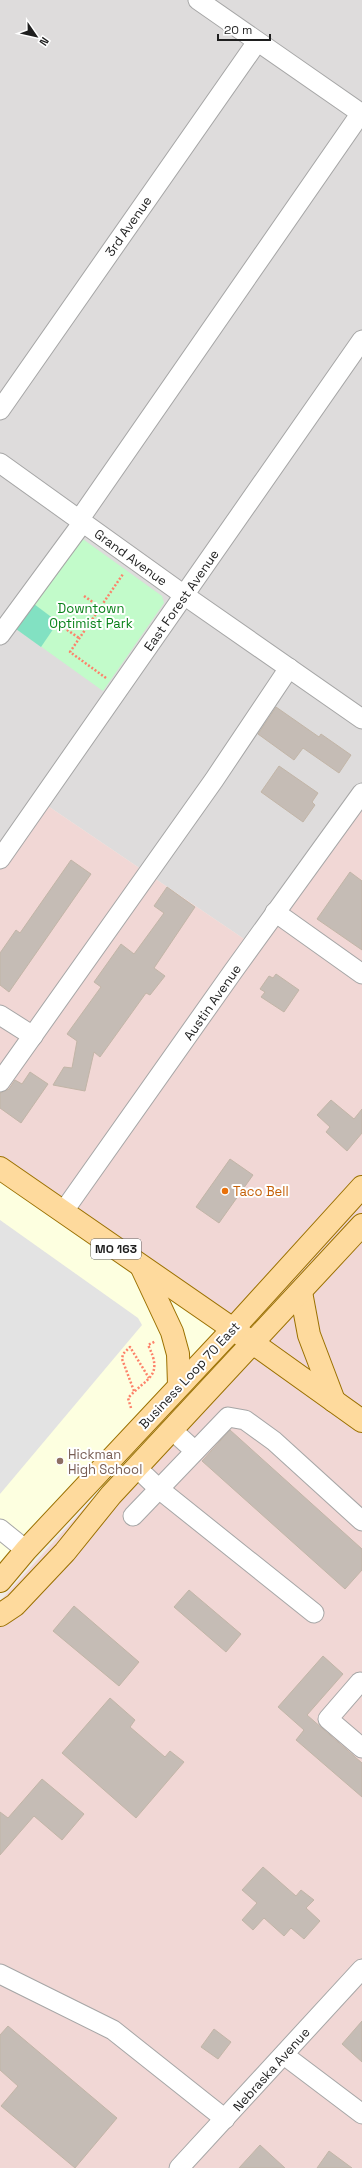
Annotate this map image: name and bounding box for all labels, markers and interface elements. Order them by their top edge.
north arrow [16,16,56,56]
scale bar [218,16,270,42]
text: 20 m [224,22,252,38]
text: N [36,35,52,49]
street label: 3rd Avenue [101,193,155,260]
street label: Grand Avenue [91,525,171,590]
street label: East Forest Avenue [140,546,223,654]
park label: Downtown Optimist Park [49,600,133,632]
street label: Austin Avenue [180,961,245,1044]
place label: Taco Bell [233,1183,289,1200]
marker: Taco Bell [220,1186,230,1196]
road number: MO 163 [91,1239,141,1259]
street label: Business Loop 70 East [135,1318,243,1433]
place label: Hickman High School [68,1446,142,1478]
marker: Hickman High School [55,1456,65,1466]
street label: Nebraska Avenue [229,2024,314,2115]

